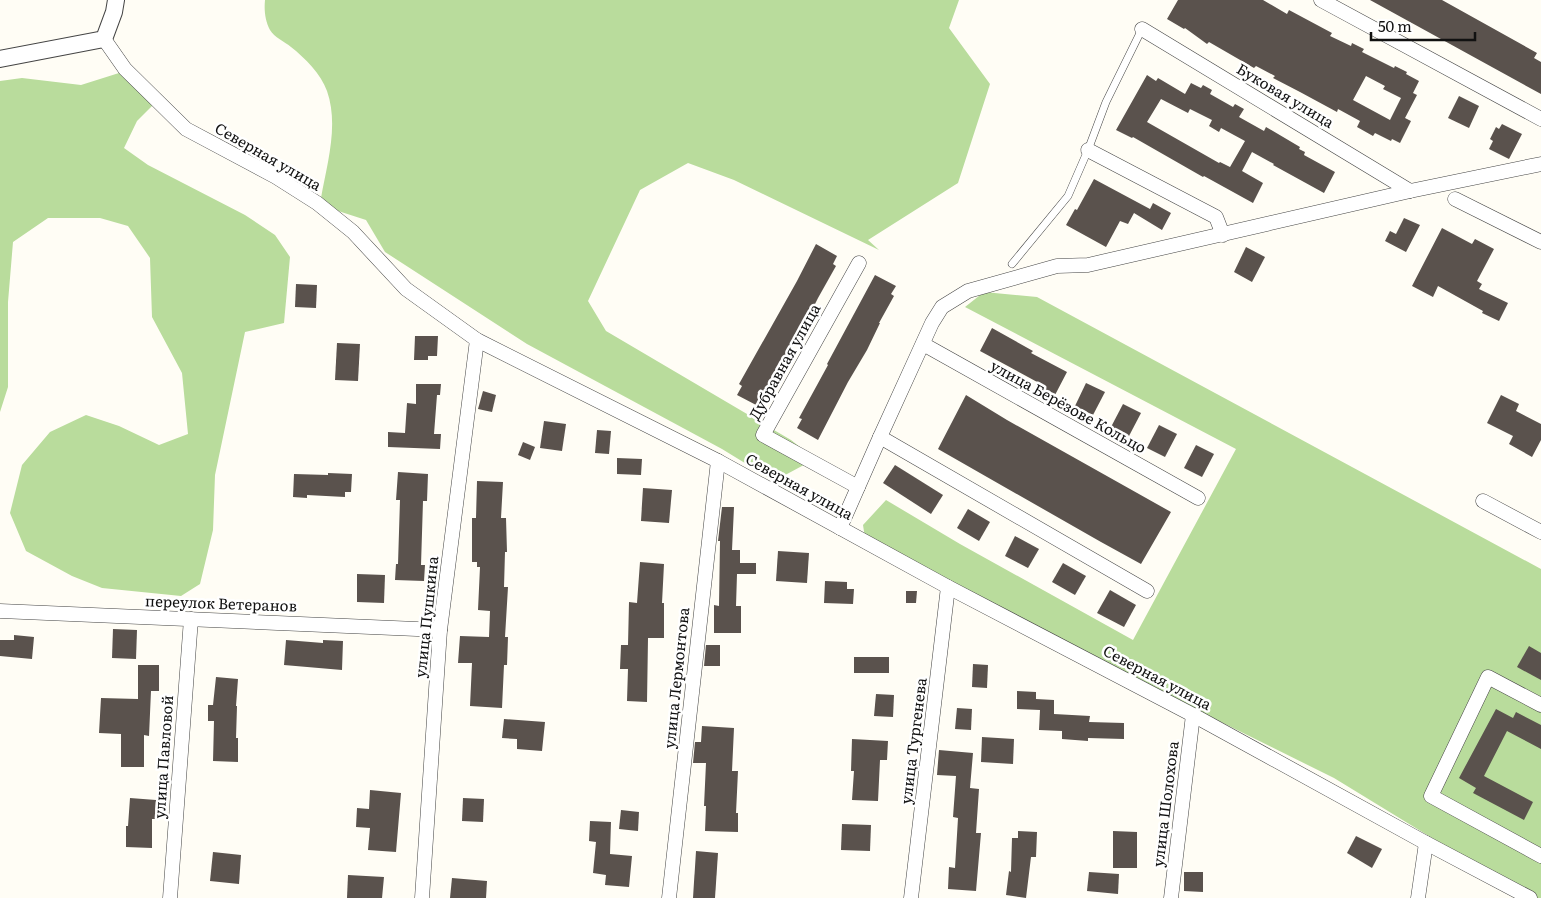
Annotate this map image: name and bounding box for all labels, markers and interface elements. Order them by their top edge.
scale bar [1371,10,1475,42]
text: 50 m [1378,14,1412,37]
street label: Буковая улица [1233,56,1340,133]
street label: Северная улица [211,116,327,196]
street label: Дубравная улица [742,298,826,424]
street label: улица Берёзове Кольцо [987,353,1151,458]
street label: Северная улица [742,447,858,525]
street label: улица Пушкина [408,554,443,679]
street label: переулок Ветеранов [145,588,297,617]
street label: улица Лермонтова [657,605,694,750]
street label: Северная улица [1099,638,1217,715]
street label: улица Тургенева [893,675,932,805]
street label: улица Павловой [147,694,178,819]
street label: улица Шолохова [1145,739,1184,868]

